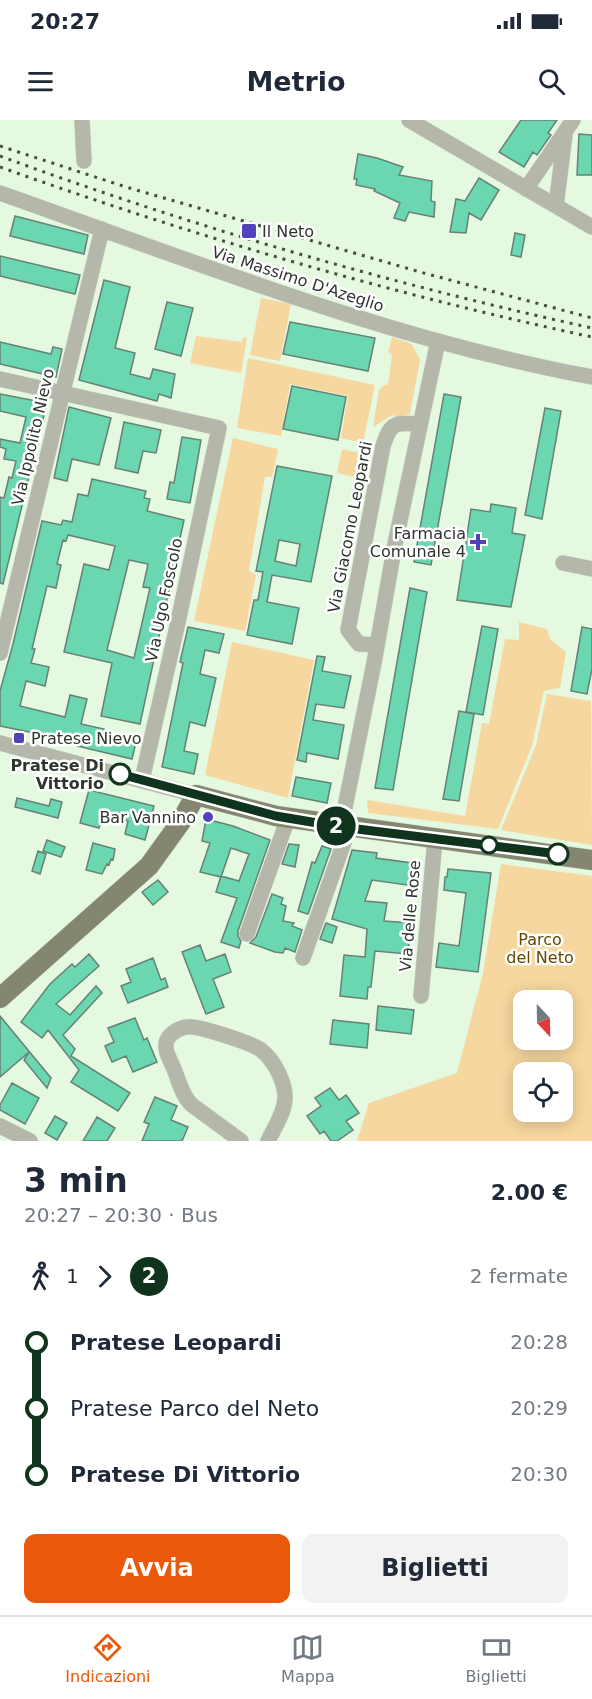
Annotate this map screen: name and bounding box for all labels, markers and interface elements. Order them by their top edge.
text: 20:27 [30,9,100,34]
icon: menu [24,65,57,98]
icon: search [535,65,568,98]
text: Metrio [246,66,346,97]
marker: Il Neto [240,222,258,240]
place label: Il Neto [262,222,314,241]
street label: Via Massimo D'Azeglio [210,242,386,316]
street label: Via Ippolito Nievo [8,367,58,507]
street label: Via Giacomo Leopardi [324,439,376,615]
place label: Farmacia Comunale 4 [370,524,466,561]
marker: Farmacia Comunale 4 [471,535,485,549]
street label: Via Ugo Foscolo [142,536,186,664]
place label: Pratese Nievo [31,729,142,748]
marker: Pratese Nievo [12,731,26,745]
place label: Pratese Di Vittorio [10,756,104,793]
marker: Pratese Di Vittorio [109,763,131,785]
line badge: 2 [316,806,356,846]
place label: Bar Vannino [99,808,196,827]
marker: Bar Vannino [201,810,215,824]
text: 2 [329,814,343,838]
unlabelled marker [480,836,498,854]
unlabelled marker [547,843,569,865]
street label: Via delle Rose [396,859,424,973]
park label: Parco del Neto [506,930,574,967]
north arrow [513,990,573,1050]
map controls [513,990,573,1122]
button: locate [513,1062,573,1122]
text: 3 min [24,1161,128,1200]
text: 2.00 € [491,1180,568,1205]
text: 20:27 – 20:30 · Bus [24,1203,218,1227]
icon: walk [24,1260,57,1293]
icon: forward [88,1260,121,1293]
text: 1 [66,1264,79,1288]
text: 2 [142,1264,156,1288]
text: 2 fermate [470,1264,568,1288]
text: Pratese Leopardi [70,1330,282,1355]
text: 20:28 [510,1330,568,1354]
text: Pratese Parco del Neto [70,1396,319,1421]
text: 20:29 [510,1396,568,1420]
text: Pratese Di Vittorio [70,1462,300,1487]
text: 20:30 [510,1462,568,1486]
button: Avvia [24,1534,290,1603]
button: Biglietti [302,1534,568,1603]
tab: Indicazioni [65,1631,151,1686]
tab: Mappa [281,1631,335,1686]
tab: Biglietti [465,1631,527,1686]

